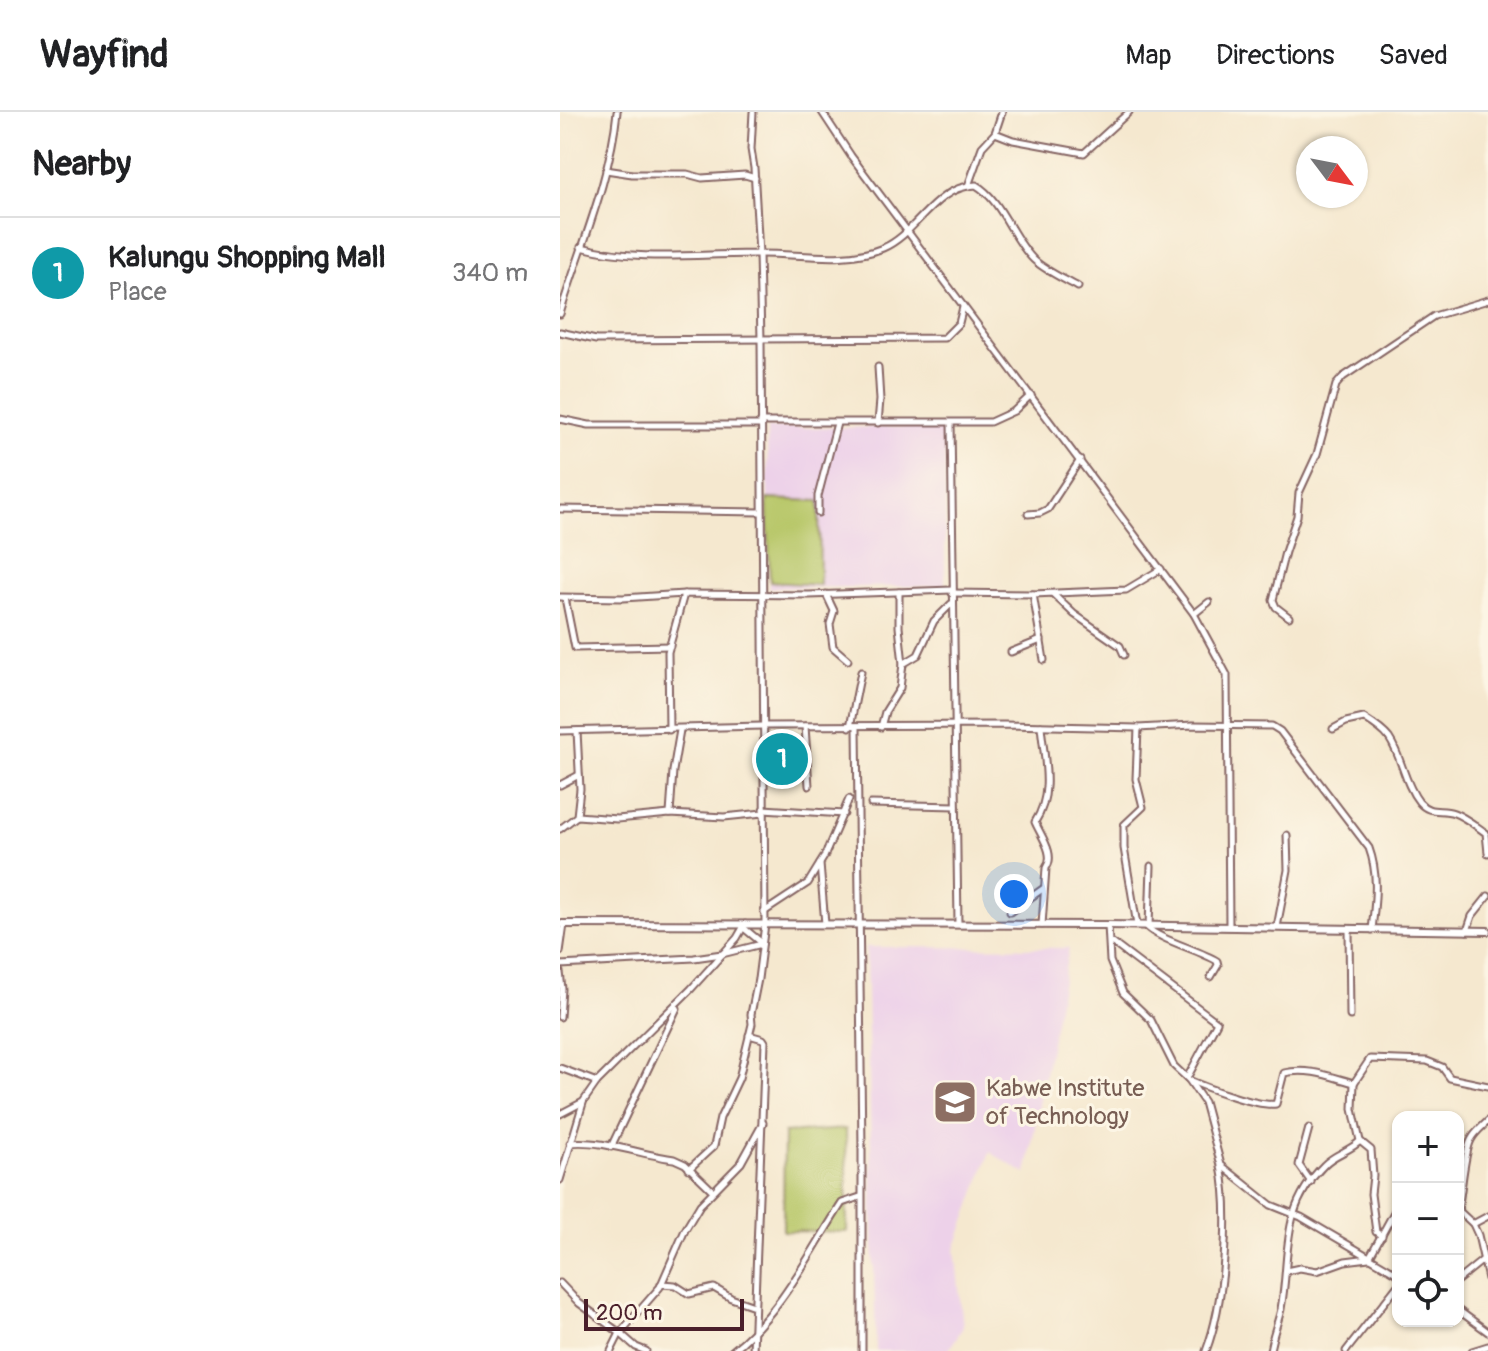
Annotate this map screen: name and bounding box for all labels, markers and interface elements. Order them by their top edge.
text: Wayfind [40,31,169,79]
text: Map [1125,38,1172,73]
text: Directions [1216,38,1335,73]
text: Saved [1379,38,1448,73]
north arrow [1296,136,1368,208]
text: Nearby [32,143,131,186]
text: Kalungu Shopping Mall [108,239,386,276]
text: 1 [53,257,63,289]
text: 340 m [452,257,528,289]
text: Place [108,276,167,308]
pin: 1 [756,729,808,789]
your location [994,874,1034,914]
place label: Kabwe Institute of Technology [986,1074,1145,1131]
school or university icon: Kabwe Institute of Technology [931,1078,979,1126]
map controls [1392,1111,1464,1327]
button: + [1392,1111,1464,1183]
button: − [1392,1183,1464,1255]
button: locate [1392,1255,1464,1327]
scale bar [584,1295,744,1331]
text: 200 m [596,1299,663,1327]

